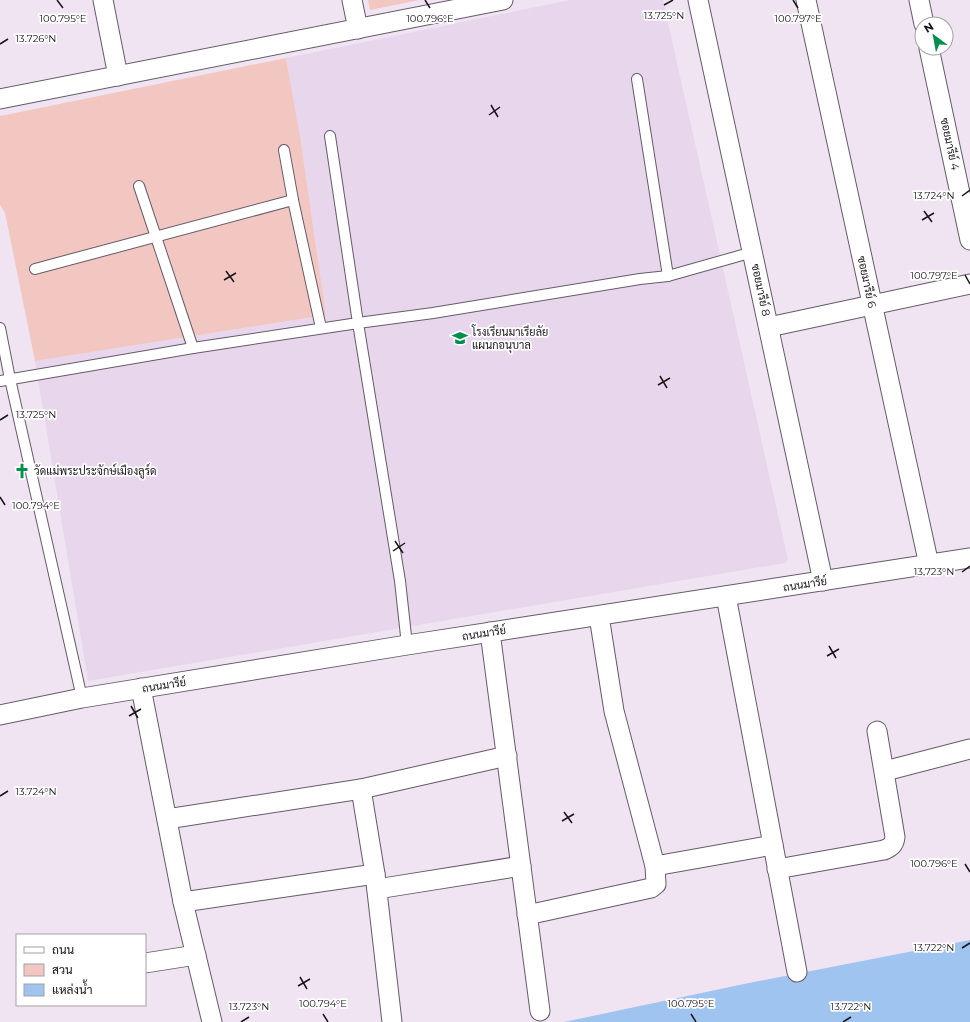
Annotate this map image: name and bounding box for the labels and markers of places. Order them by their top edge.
place label: โรงเรียนมาเรียลัย แผนกอนุบาล [471,324,548,354]
school or university icon: โรงเรียนมาเรียลัย แผนกอนุบาล [451,329,469,347]
church icon: วัดแม่พระประจักษ์เมืองลูร์ด [13,462,31,480]
place label: วัดแม่พระประจักษ์เมืองลูร์ด [34,463,157,479]

